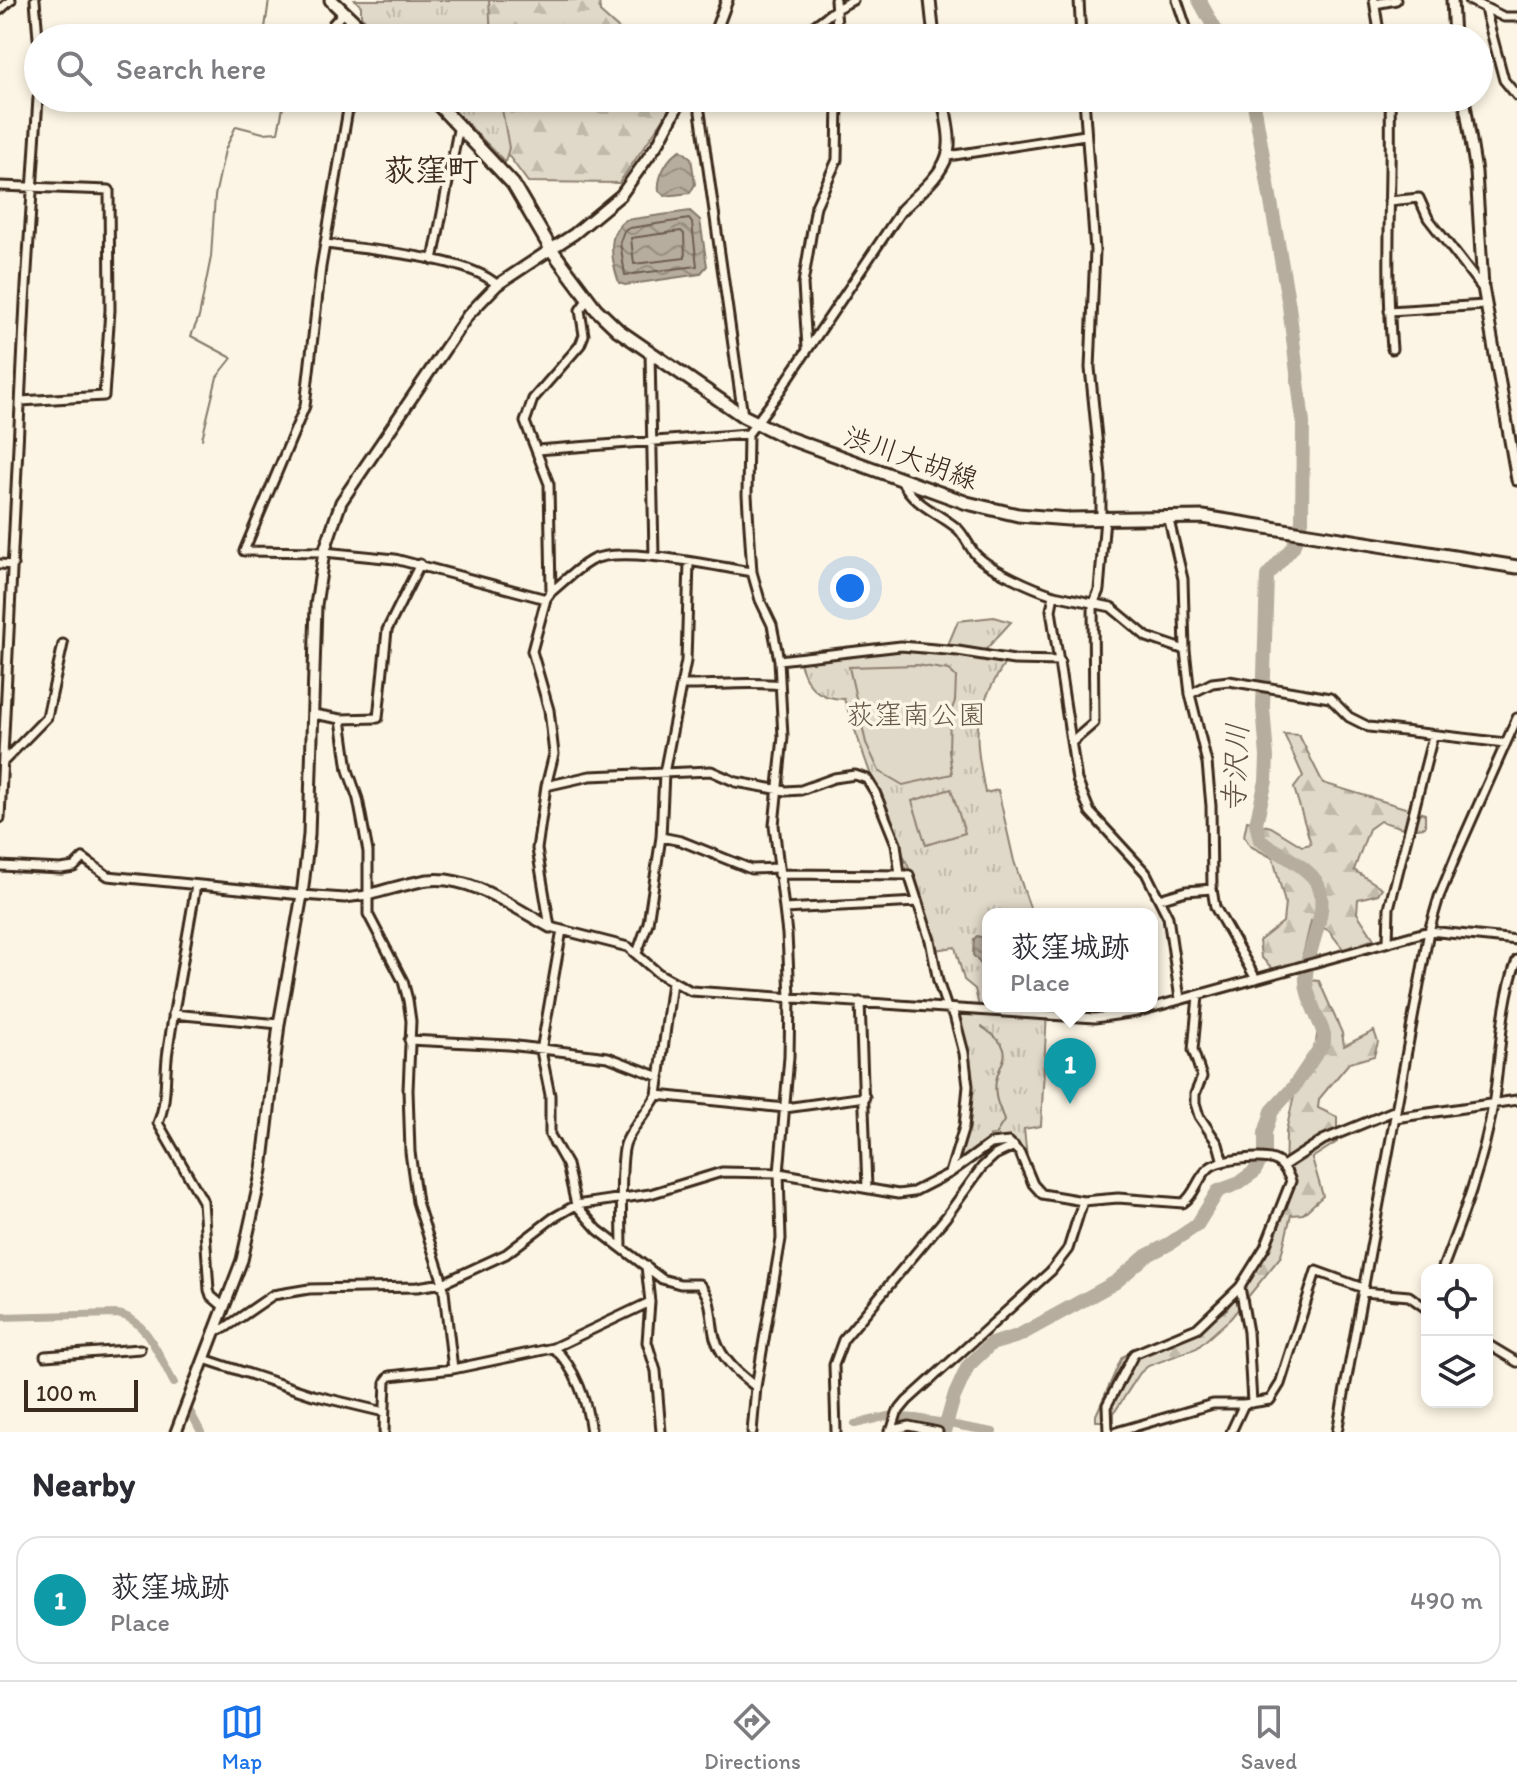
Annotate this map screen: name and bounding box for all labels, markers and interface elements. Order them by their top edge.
search box [24,24,1493,112]
icon: search [52,46,96,90]
text: Search here [116,50,266,87]
district label: 荻窪町 [383,151,479,189]
street label: 渋川大胡線 [839,418,983,496]
your location [830,568,870,608]
park label: 荻窪南公園 [846,697,986,731]
water label: 寺沢川 [1214,722,1256,814]
popup [982,908,1158,1012]
text: 荻窪城跡 [1010,928,1130,965]
text: Place [1010,966,1070,998]
pin: 1 [1044,1038,1096,1104]
map controls [1421,1264,1493,1408]
button: locate [1421,1264,1493,1336]
button: layers [1421,1336,1493,1408]
scale bar [24,1376,138,1412]
text: 100 m [36,1380,97,1407]
text: Nearby [32,1464,135,1505]
text: 荻窪城跡 [110,1568,230,1605]
text: 1 [54,1584,66,1616]
text: 490 m [1410,1584,1483,1616]
text: Place [110,1606,170,1638]
tab: Map [220,1700,264,1775]
tab: Directions [704,1700,801,1775]
tab: Saved [1241,1700,1297,1775]

